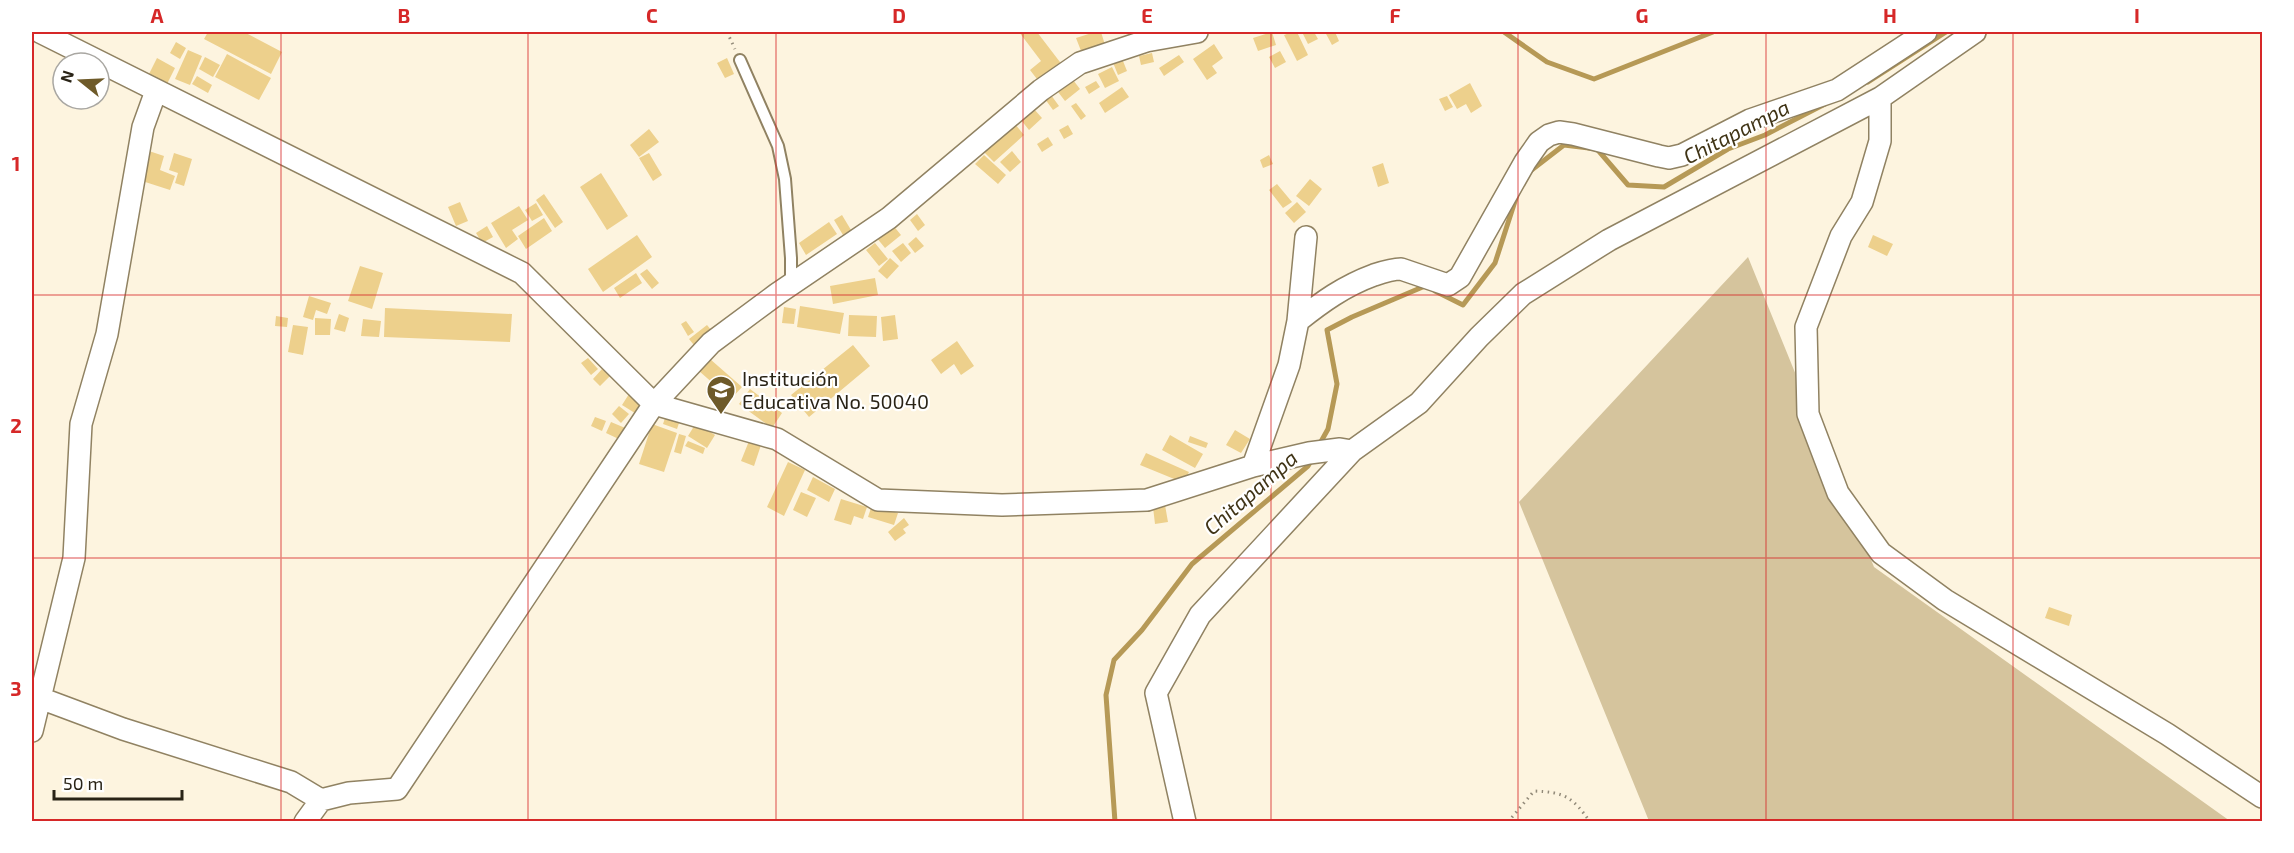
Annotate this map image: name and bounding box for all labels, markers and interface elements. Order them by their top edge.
text: A [150,3,164,27]
text: B [398,3,410,27]
text: C [646,3,658,27]
text: D [892,3,906,27]
text: E [1141,3,1153,27]
text: F [1389,3,1401,27]
text: G [1636,3,1648,27]
text: H [1883,3,1897,27]
text: I [2134,3,2140,27]
north arrow [51,51,111,111]
text: N [55,68,77,85]
water label: Chitapampa [1679,94,1793,168]
text: 1 [12,151,20,175]
place label: Institución Educativa No. 50040 [742,366,929,413]
school or university icon: Institución Educativa No. 50040 [705,374,737,416]
text: 2 [10,413,22,437]
water label: Chitapampa [1198,445,1302,539]
text: 3 [10,676,22,700]
scale bar [54,763,182,801]
text: 50 m [63,772,103,794]

